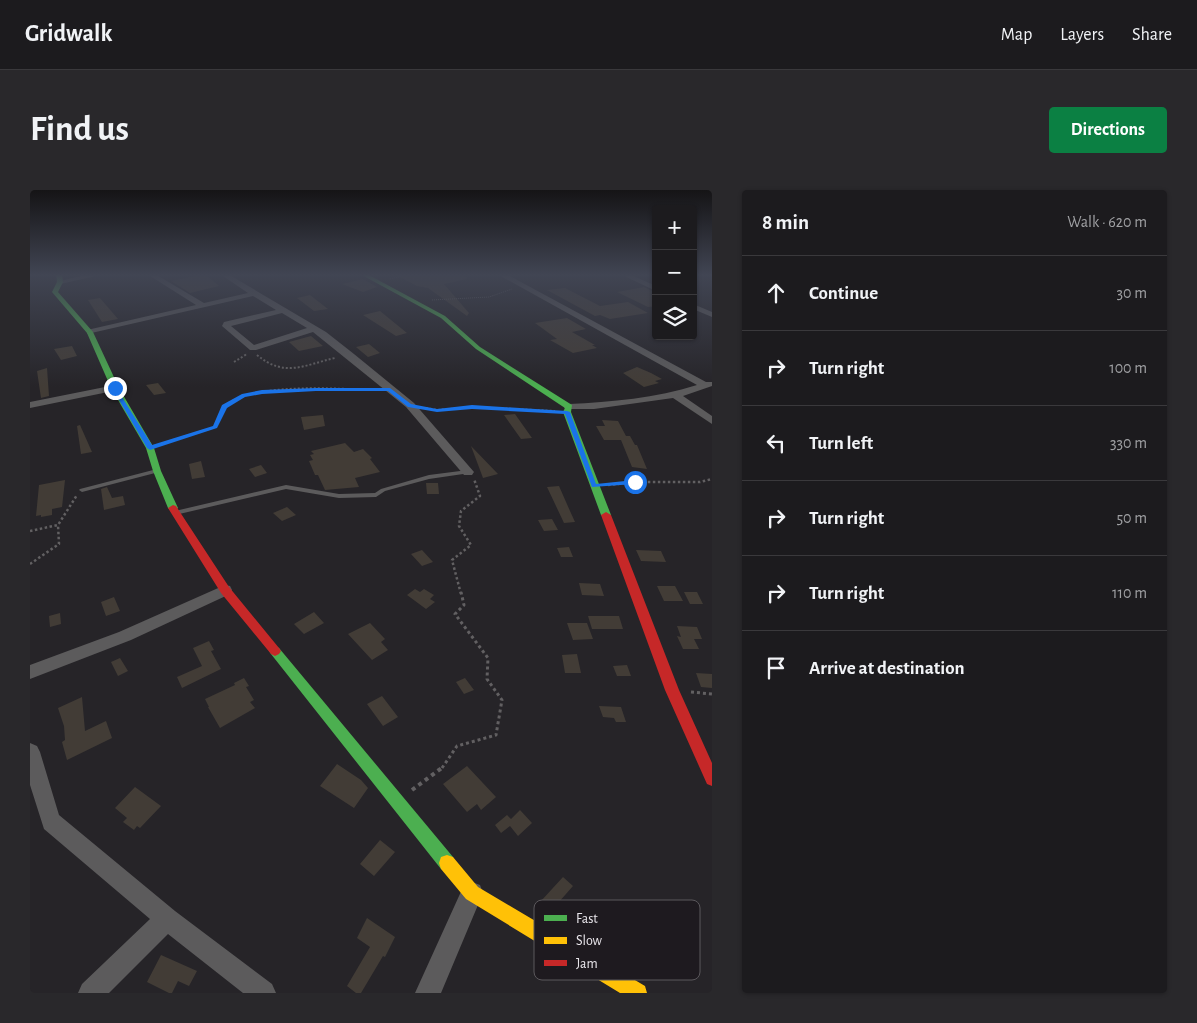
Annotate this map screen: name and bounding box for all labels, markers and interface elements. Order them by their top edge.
text: Gridwalk [25,22,112,46]
text: Map [1001,26,1032,44]
text: Layers [1060,26,1104,44]
text: Share [1132,26,1172,44]
button: Directions [1049,107,1167,153]
text: Find us [30,112,129,147]
map controls [652,205,697,340]
button: + [652,205,697,250]
text: 8 min [762,212,809,233]
text: Walk · 620 m [1067,214,1147,230]
button: − [652,250,697,295]
icon: ahead [762,279,790,307]
text: Continue [809,284,878,303]
text: 30 m [1117,285,1147,301]
button: layers [652,295,697,340]
icon: right [762,354,790,382]
text: Turn right [809,359,884,378]
text: 100 m [1109,360,1147,376]
route end [104,377,127,400]
icon: left [762,429,790,457]
text: Turn left [809,434,873,453]
text: 330 m [1110,435,1147,451]
route start [624,471,647,494]
icon: right [762,504,790,532]
text: Turn right [809,509,884,528]
text: 50 m [1116,510,1147,526]
icon: right [762,579,790,607]
text: Turn right [809,584,884,603]
text: 110 m [1112,585,1147,601]
icon: arrive [762,654,790,682]
text: Arrive at destination [809,659,965,678]
legend [534,900,700,980]
text: Fast [576,912,598,926]
text: Slow [576,934,603,948]
text: Jam [576,957,598,971]

